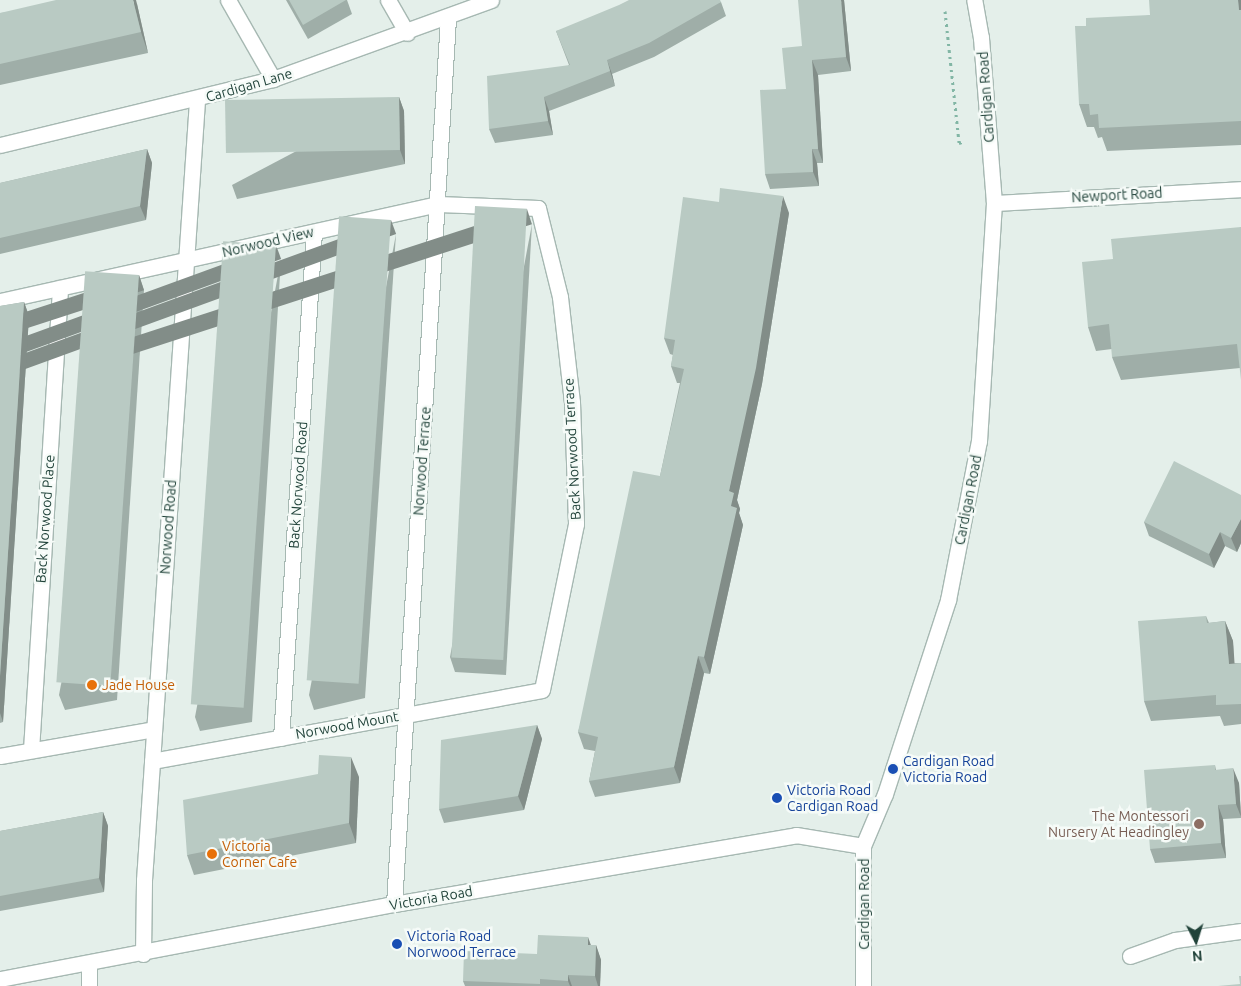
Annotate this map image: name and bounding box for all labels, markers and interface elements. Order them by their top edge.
street label: Cardigan Road [974,51,998,143]
street label: Cardigan Lane [204,65,294,105]
street label: Newport Road [1071,184,1163,206]
street label: Norwood View [220,223,316,261]
street label: Back Norwood Terrace [560,378,584,520]
street label: Norwood Terrace [410,406,434,516]
street label: Back Norwood Road [285,421,311,549]
street label: Back Norwood Place [32,454,58,584]
street label: Cardigan Road [951,454,985,546]
street label: Norwood Road [156,479,180,575]
place label: Jade House [102,677,175,693]
marker: Jade House [86,679,98,691]
street label: Norwood Mount [294,708,400,742]
place label: Cardigan Road Victoria Road [903,753,994,786]
marker: Cardigan Road Victoria Road [887,763,899,775]
place label: Victoria Road Cardigan Road [787,782,878,814]
marker: Victoria Road Cardigan Road [771,792,783,804]
place label: The Montessori Nursery At Headingley [1048,808,1189,840]
marker: The Montessori Nursery At Headingley [1193,818,1205,830]
place label: Victoria Corner Cafe [222,838,297,870]
marker: Victoria Corner Cafe [206,848,218,860]
street label: Cardigan Road [856,858,872,950]
street label: Victoria Road [388,882,474,914]
north arrow [1171,916,1221,966]
place label: Victoria Road Norwood Terrace [407,928,516,960]
marker: Victoria Road Norwood Terrace [391,938,403,950]
text: N [1191,948,1203,964]

